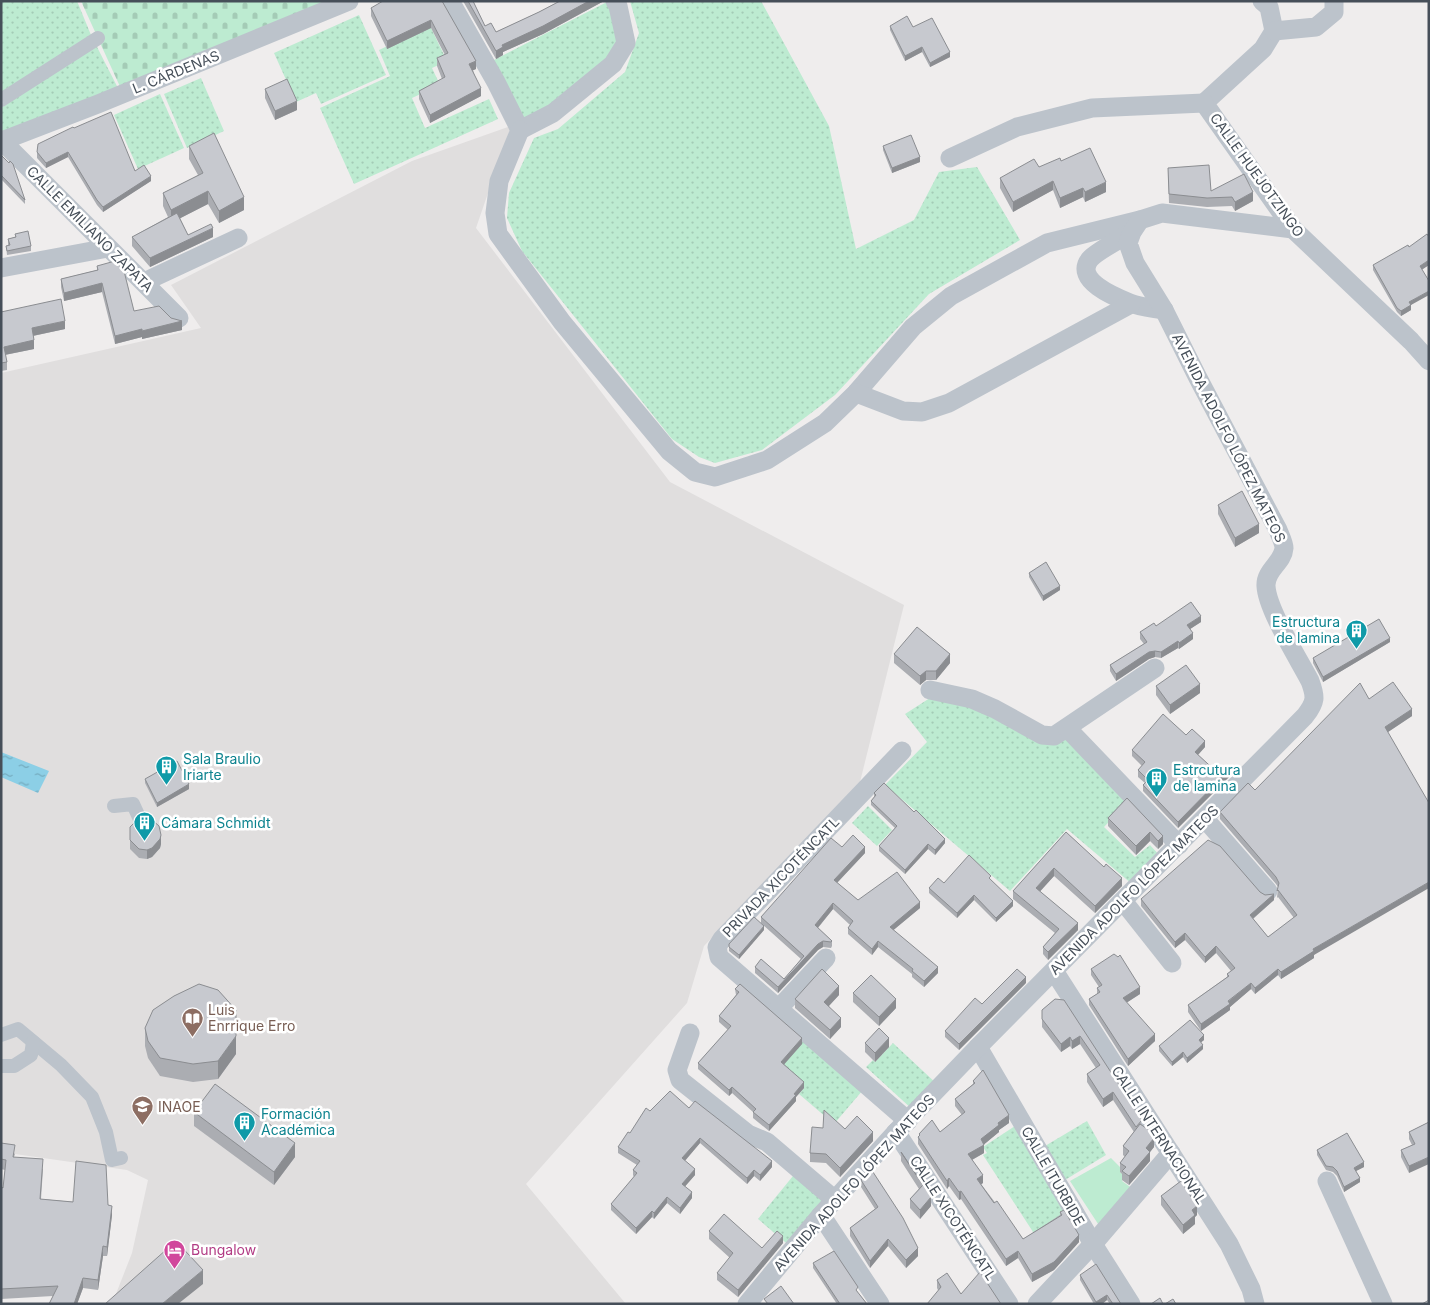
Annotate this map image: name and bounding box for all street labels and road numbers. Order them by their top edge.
street label: L. CÁRDENAS [130,46,222,97]
street label: CALLE HUEJOTZINGO [1207,110,1308,240]
street label: CALLE EMILIANO ZAPATA [24,162,157,296]
street label: AVENIDA ADOLFO LÓPEZ MATEOS [1169,330,1290,545]
street label: AVENIDA ADOLFO LÓPEZ MATEOS [1046,802,1222,978]
street label: PRIVADA XICOTÉNCATL [719,813,843,940]
street label: CALLE INTERNACIONAL [1108,1063,1210,1207]
street label: AVENIDA ADOLFO LÓPEZ MATEOS [770,1091,938,1275]
street label: CALLE ITURBIDE [1018,1123,1089,1228]
street label: CALLE XICOTÉNCATL [907,1152,1000,1283]

